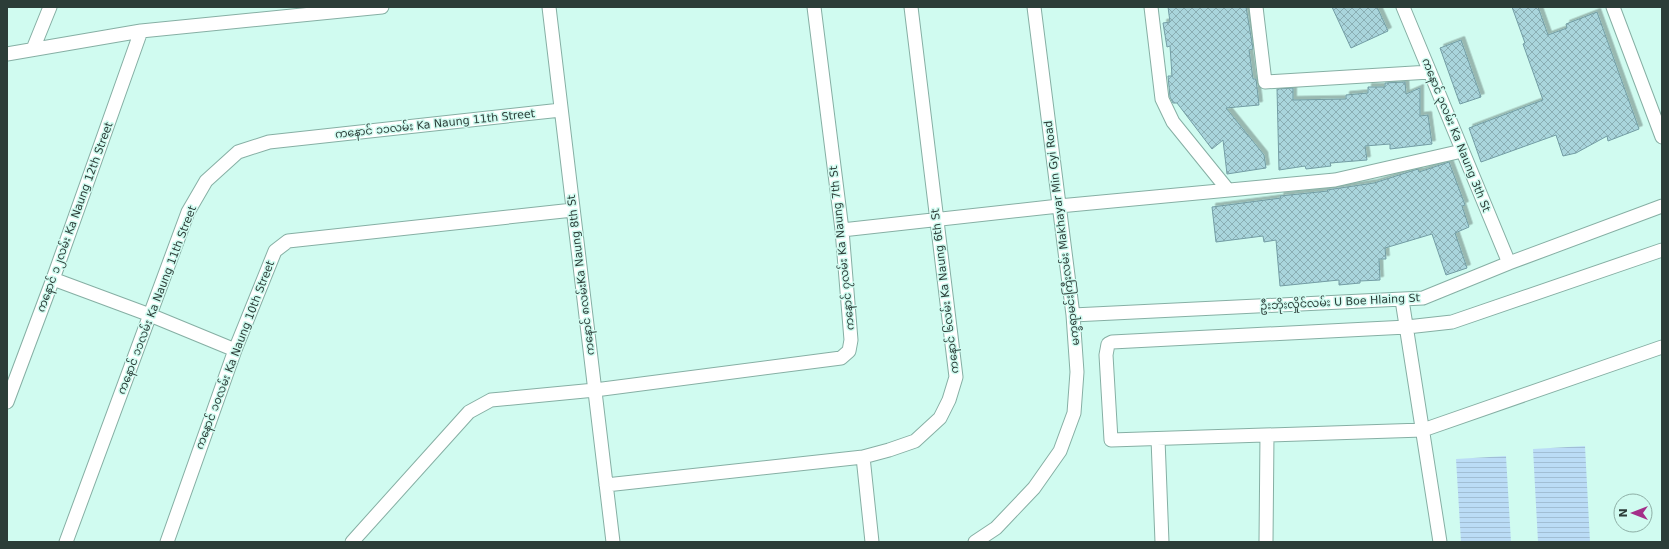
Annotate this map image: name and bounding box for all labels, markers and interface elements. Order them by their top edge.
street label: ကနောင် ၃လမ်း Ka Naung 3th St [1417,56,1494,215]
street label: ကနောင် ၁၁လမ်း Ka Naung 11th Street [334,106,536,143]
street label: ကနောင် ၁၂လမ်း Ka Naung 12th Street [34,119,118,315]
street label: မက္ခရာမင်းကြီးလမ်း Makhayar Min Gyi Road [1041,120,1084,346]
street label: ကနောင် ၇လမ်း Ka Naung 7th St [826,164,859,331]
street label: ကနောင် ၈လမ်းKa Naung 8th St [564,193,599,356]
street label: ကနောင် ၁၁လမ်း Ka Naung 11th Street [114,203,201,397]
street label: ကနောင် ၆လမ်း Ka Naung 6th St [927,207,964,374]
street label: ကနောင် ၁၀လမ်း Ka Naung 10th Street [192,258,279,452]
street label: ဦးဘိုးလှိုင်လမ်း U Boe Hlaing St [1260,290,1421,315]
north arrow [1613,493,1653,533]
text: N [1617,508,1630,518]

